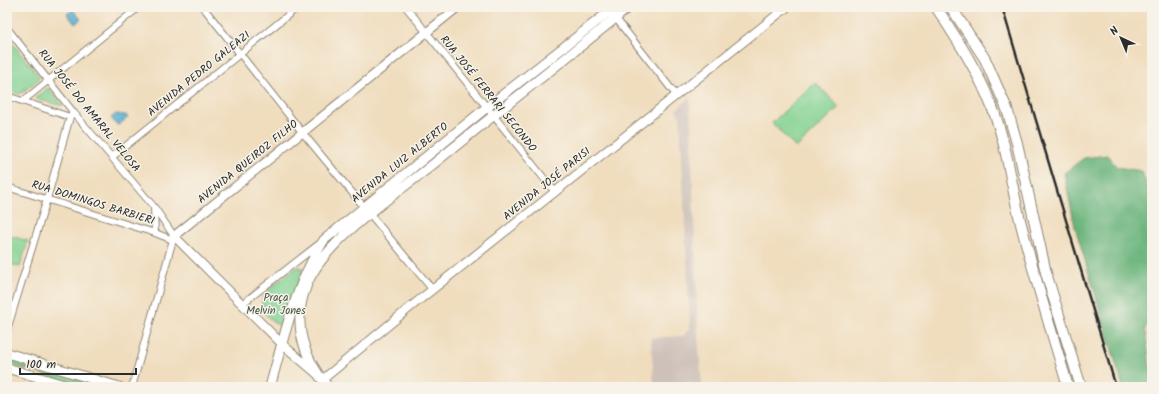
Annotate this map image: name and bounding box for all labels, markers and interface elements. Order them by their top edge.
north arrow [1101,18,1141,58]
text: N [1106,23,1124,40]
street label: AVENIDA PEDRO GALEAZI [144,27,254,121]
street label: RUA JOSÉ FERRARI SECONDO [435,32,541,156]
street label: RUA JOSÉ DO AMARAL VELOSA [34,45,145,177]
street label: AVENIDA QUEIROZ FILHO [194,115,303,208]
street label: AVENIDA LUIZ ALBERTO [348,118,453,208]
street label: AVENIDA JOSÉ PARISI [499,143,595,225]
street label: RUA DOMINGOS BARBIERI [29,176,157,230]
park label: Praça Melvin Jones [246,289,306,320]
scale bar [20,350,136,376]
text: 100 m [26,355,57,374]

